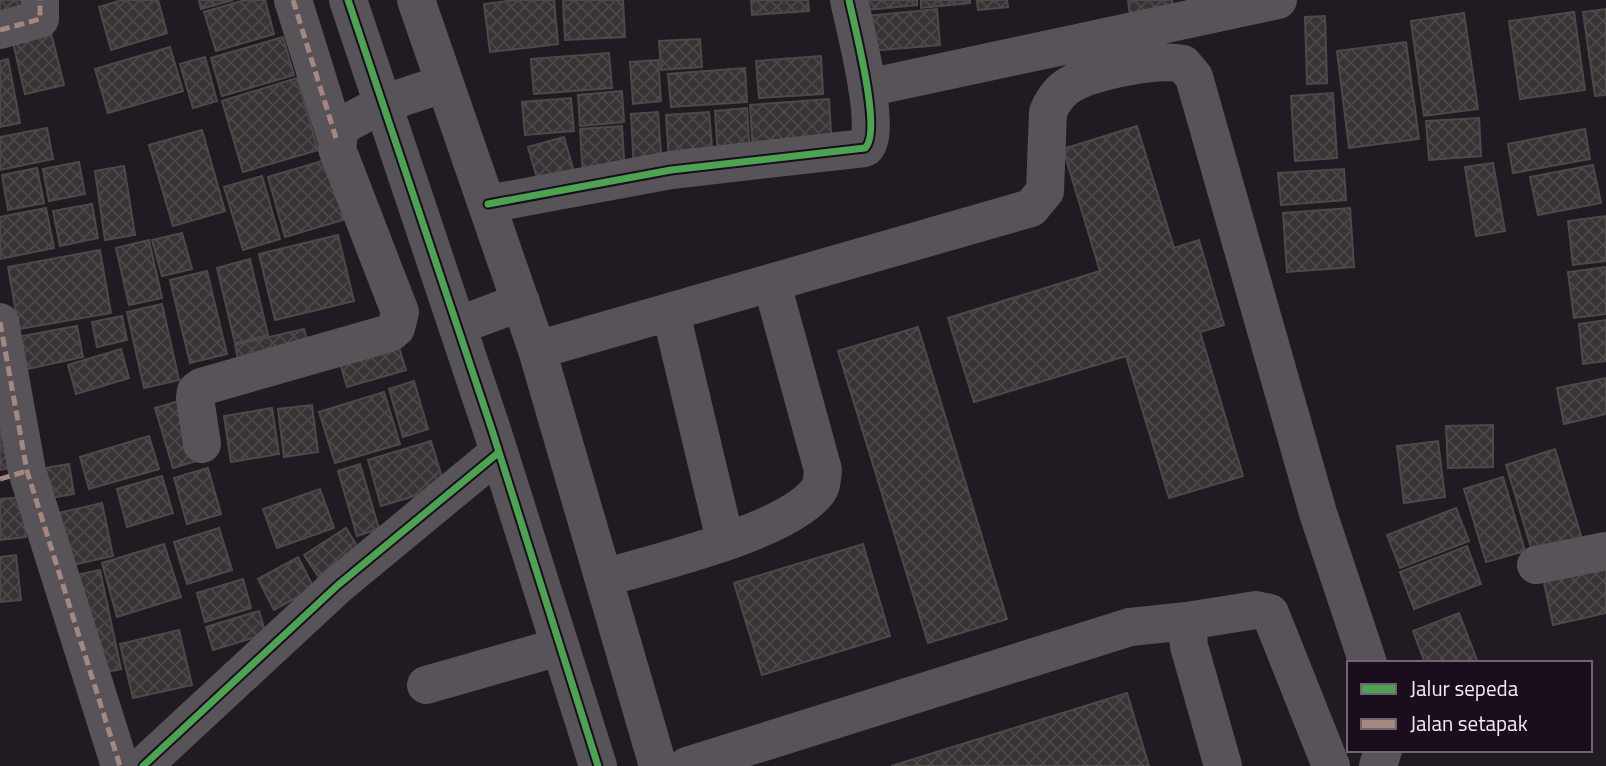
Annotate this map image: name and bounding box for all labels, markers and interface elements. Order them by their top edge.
legend [1347,661,1592,752]
text: Jalur sepeda [1410,672,1519,704]
text: Jalan setapak [1410,707,1528,739]

